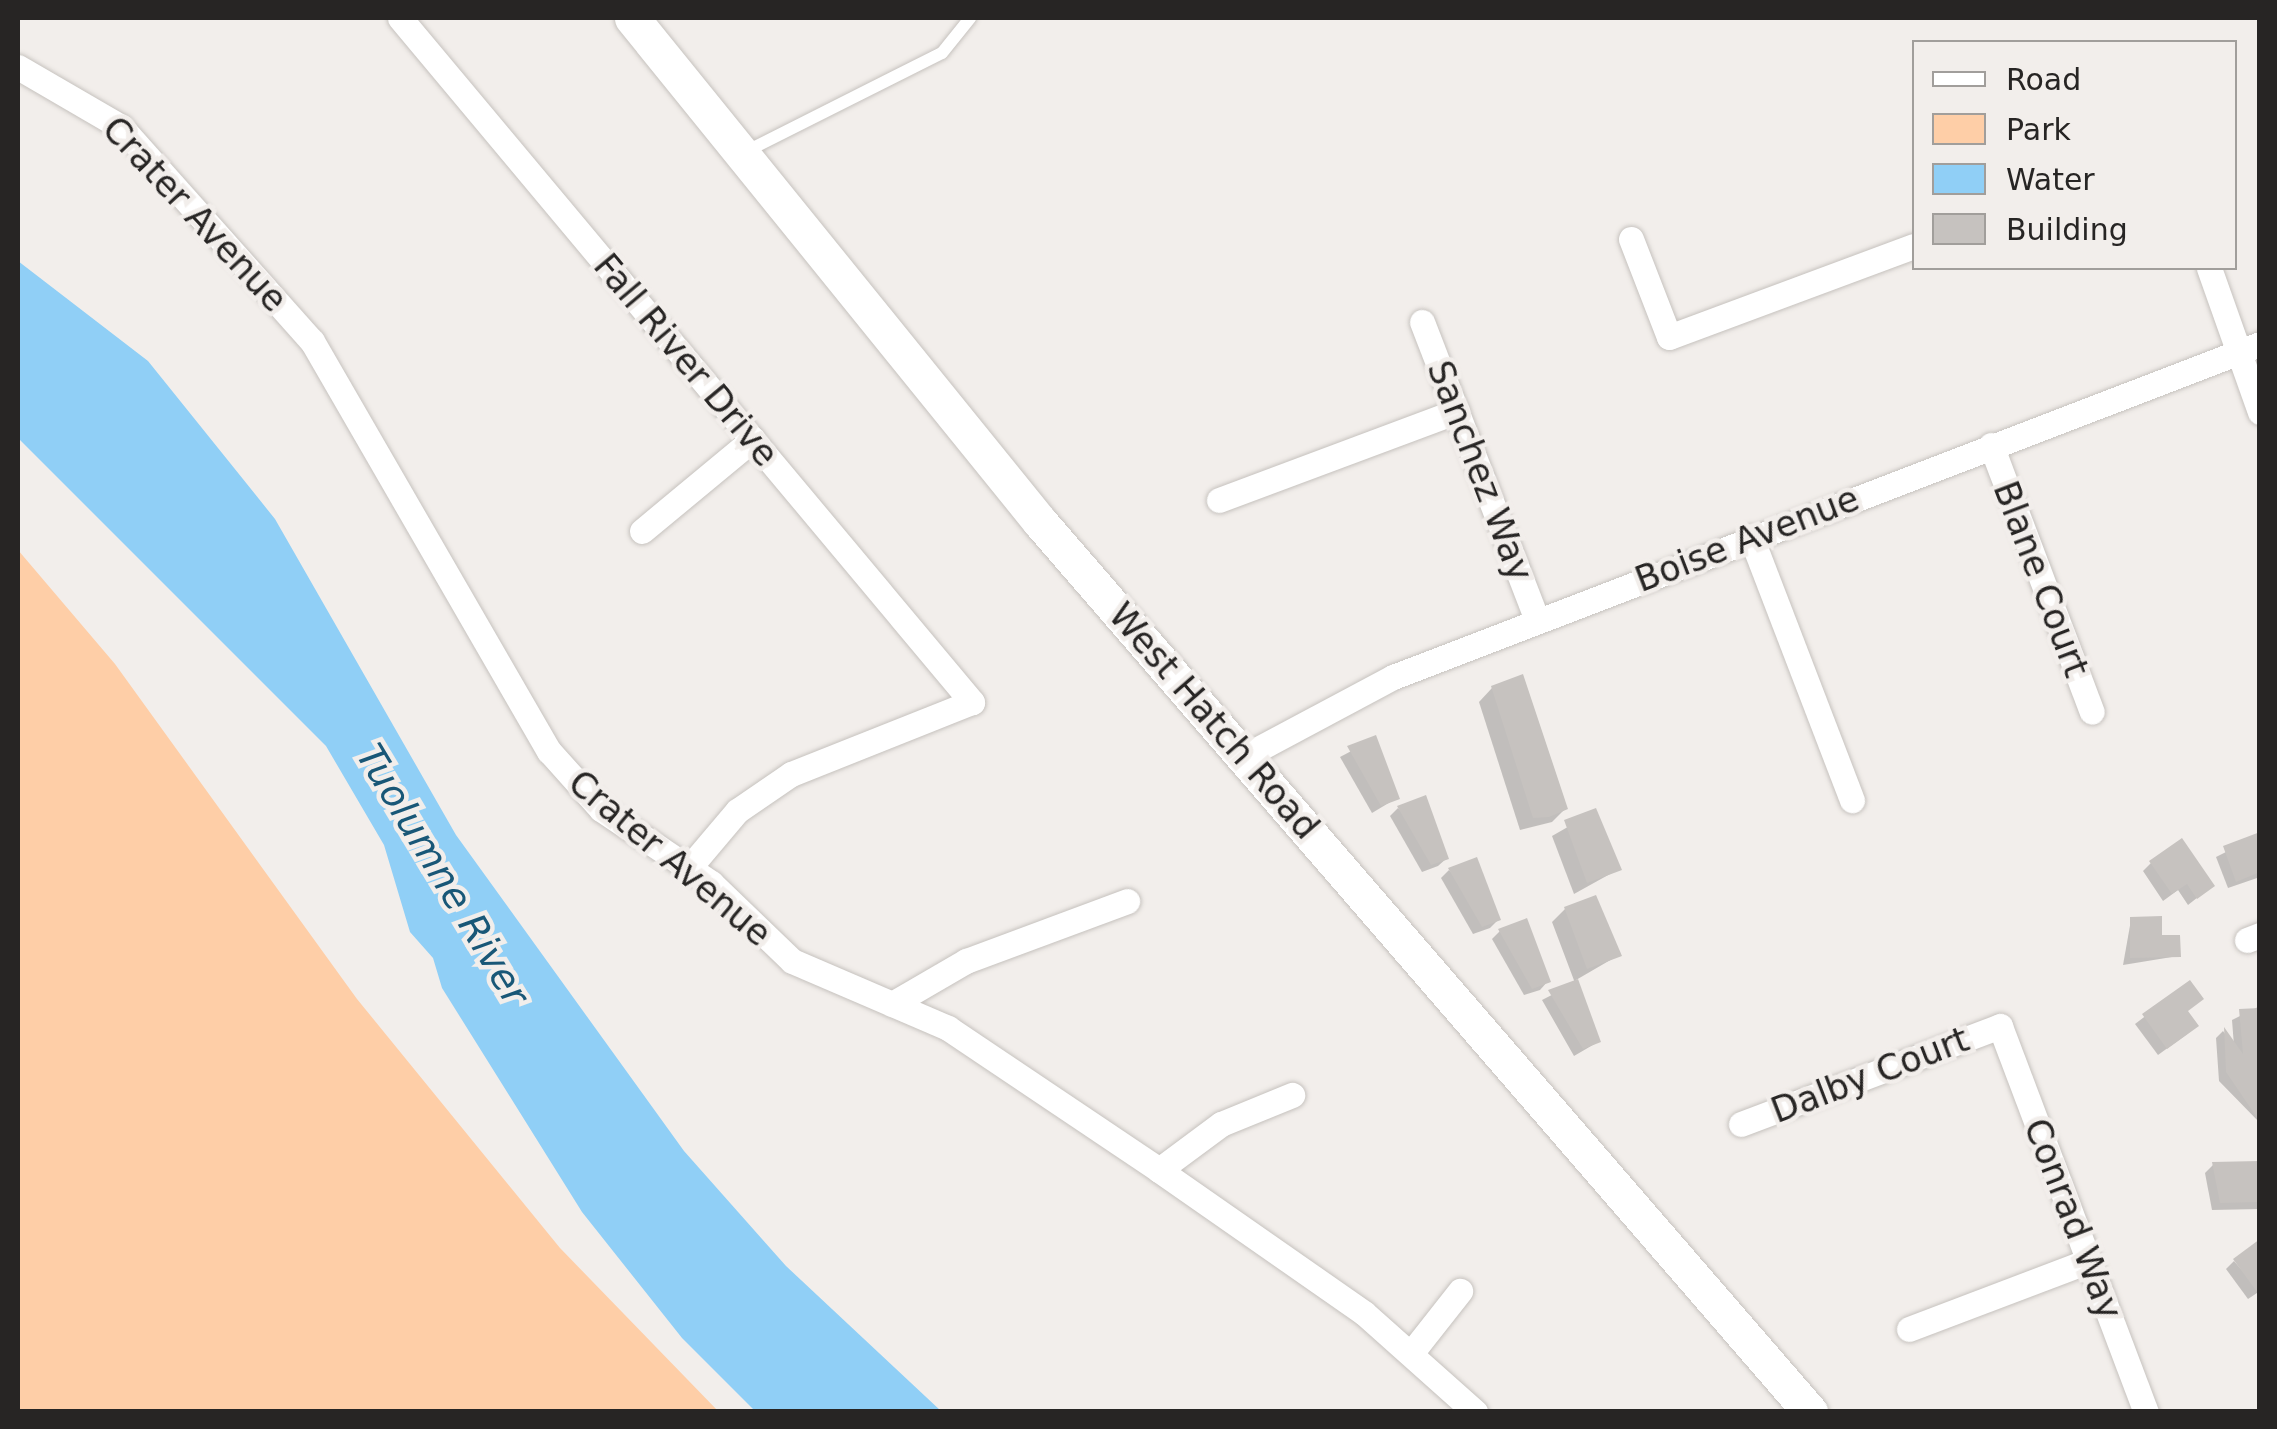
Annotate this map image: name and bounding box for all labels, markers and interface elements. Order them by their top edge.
legend [1912,40,2237,270]
text: Road [2006,62,2081,97]
street label: Crater Avenue [94,108,296,320]
text: Park [2006,112,2071,147]
text: Water [2006,162,2095,197]
text: Building [2006,212,2128,247]
street label: Fall River Drive [585,245,787,475]
street label: Sanchez Way [1419,355,1541,587]
street label: Blane Court [1984,475,2098,683]
street label: Boise Avenue [1629,477,1865,601]
street label: West Hatch Road [1100,594,1328,848]
water label: Tuolumne River [346,736,538,1014]
street label: Crater Avenue [560,761,780,955]
street label: Dalby Court [1765,1018,1975,1132]
street label: Conrad Way [2015,1113,2131,1325]

